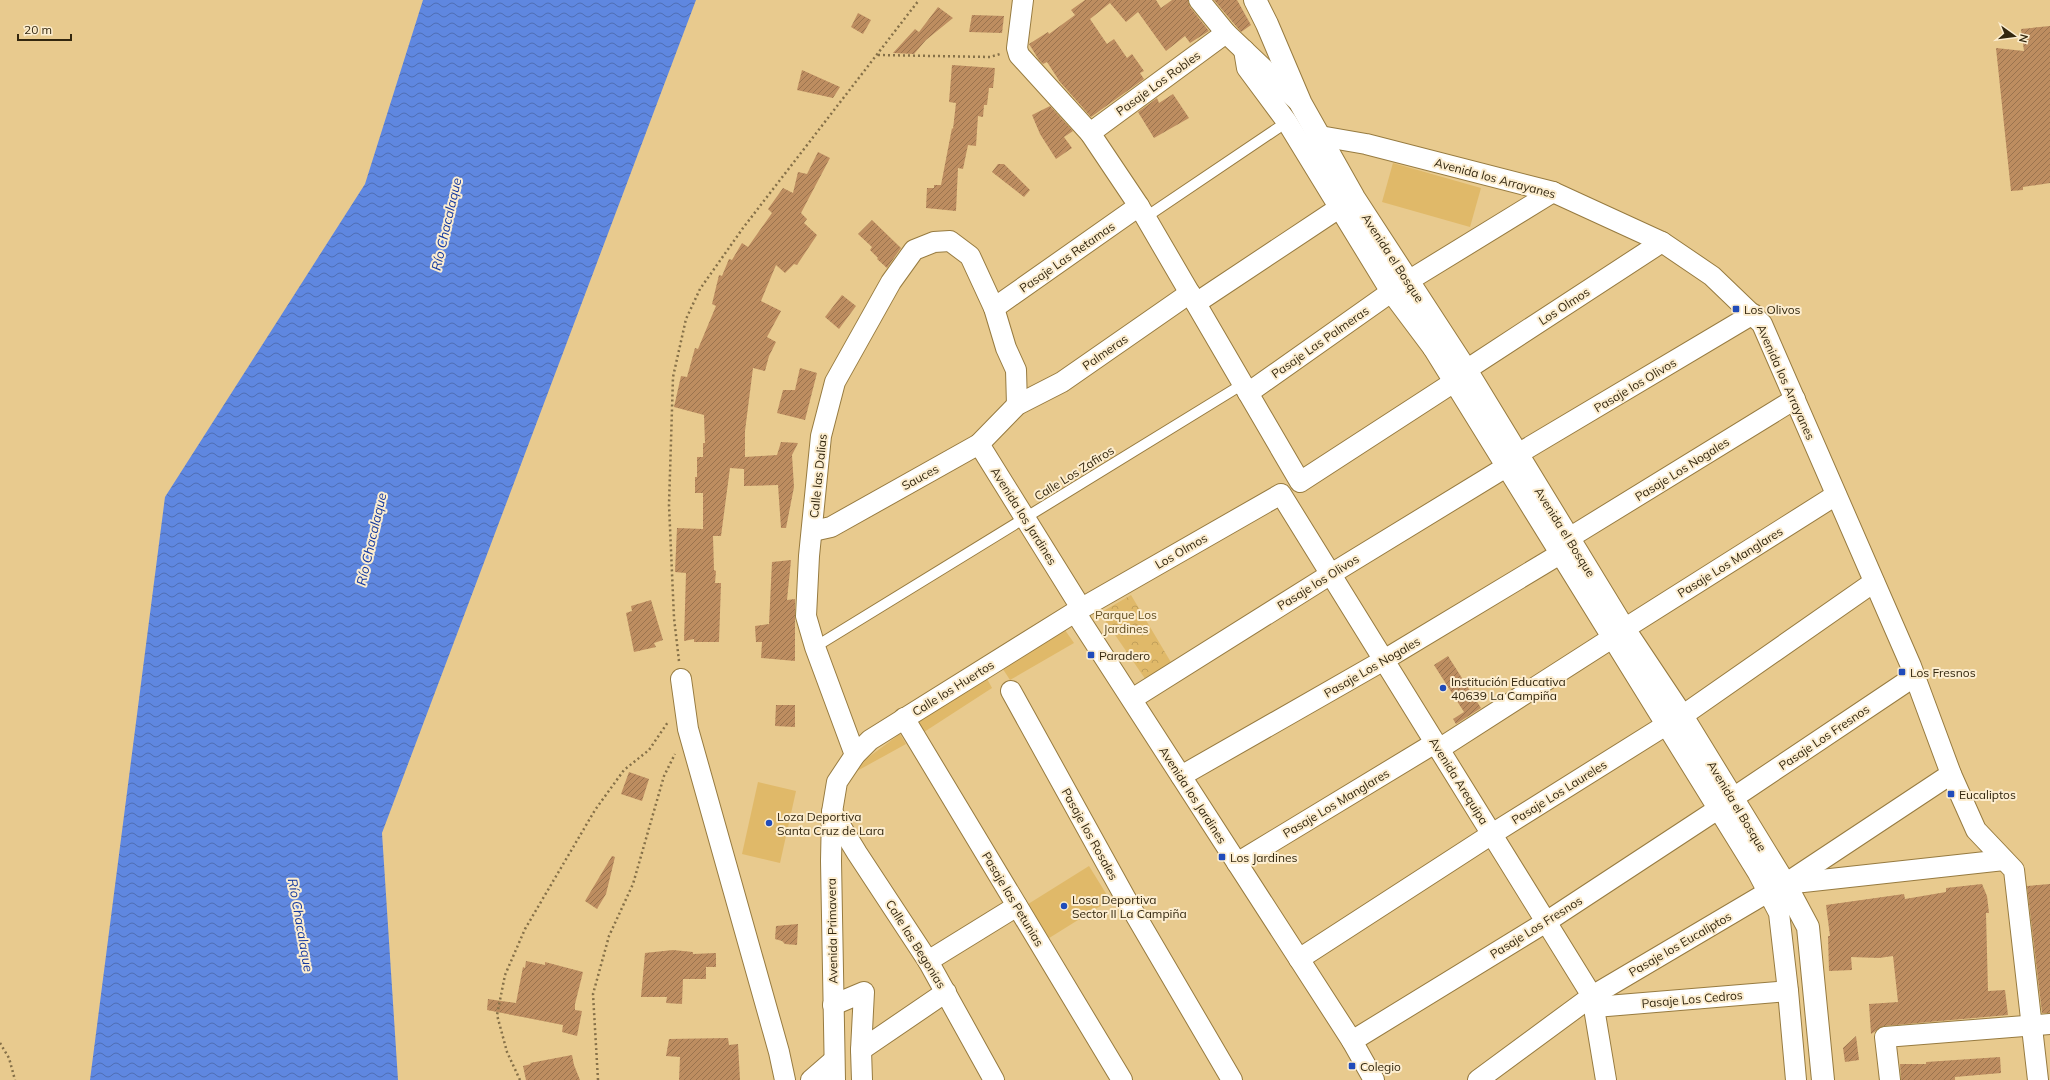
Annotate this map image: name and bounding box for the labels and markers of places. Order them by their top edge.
place label: Los Olivos [1744,302,1801,317]
marker: Los Olivos [1731,304,1741,314]
place label: Paradero [1099,648,1150,663]
marker: Paradero [1086,650,1096,660]
place label: Los Fresnos [1910,665,1976,680]
marker: Los Fresnos [1897,667,1907,677]
place label: Institución Educativa 40639 La Campiña [1451,674,1566,703]
marker: Institución Educativa 40639 La Campiña [1438,683,1448,693]
place label: Eucaliptos [1959,787,2016,802]
marker: Eucaliptos [1946,789,1956,799]
place label: Loza Deportiva Santa Cruz de Lara [777,809,884,838]
marker: Loza Deportiva Santa Cruz de Lara [764,818,774,828]
place label: Los Jardines [1230,850,1297,865]
marker: Los Jardines [1217,852,1227,862]
place label: Losa Deportiva Sector II La Campiña [1072,892,1187,921]
marker: Losa Deportiva Sector II La Campiña [1059,901,1069,911]
place label: Colegio [1360,1059,1401,1074]
marker: Colegio [1347,1061,1357,1071]

